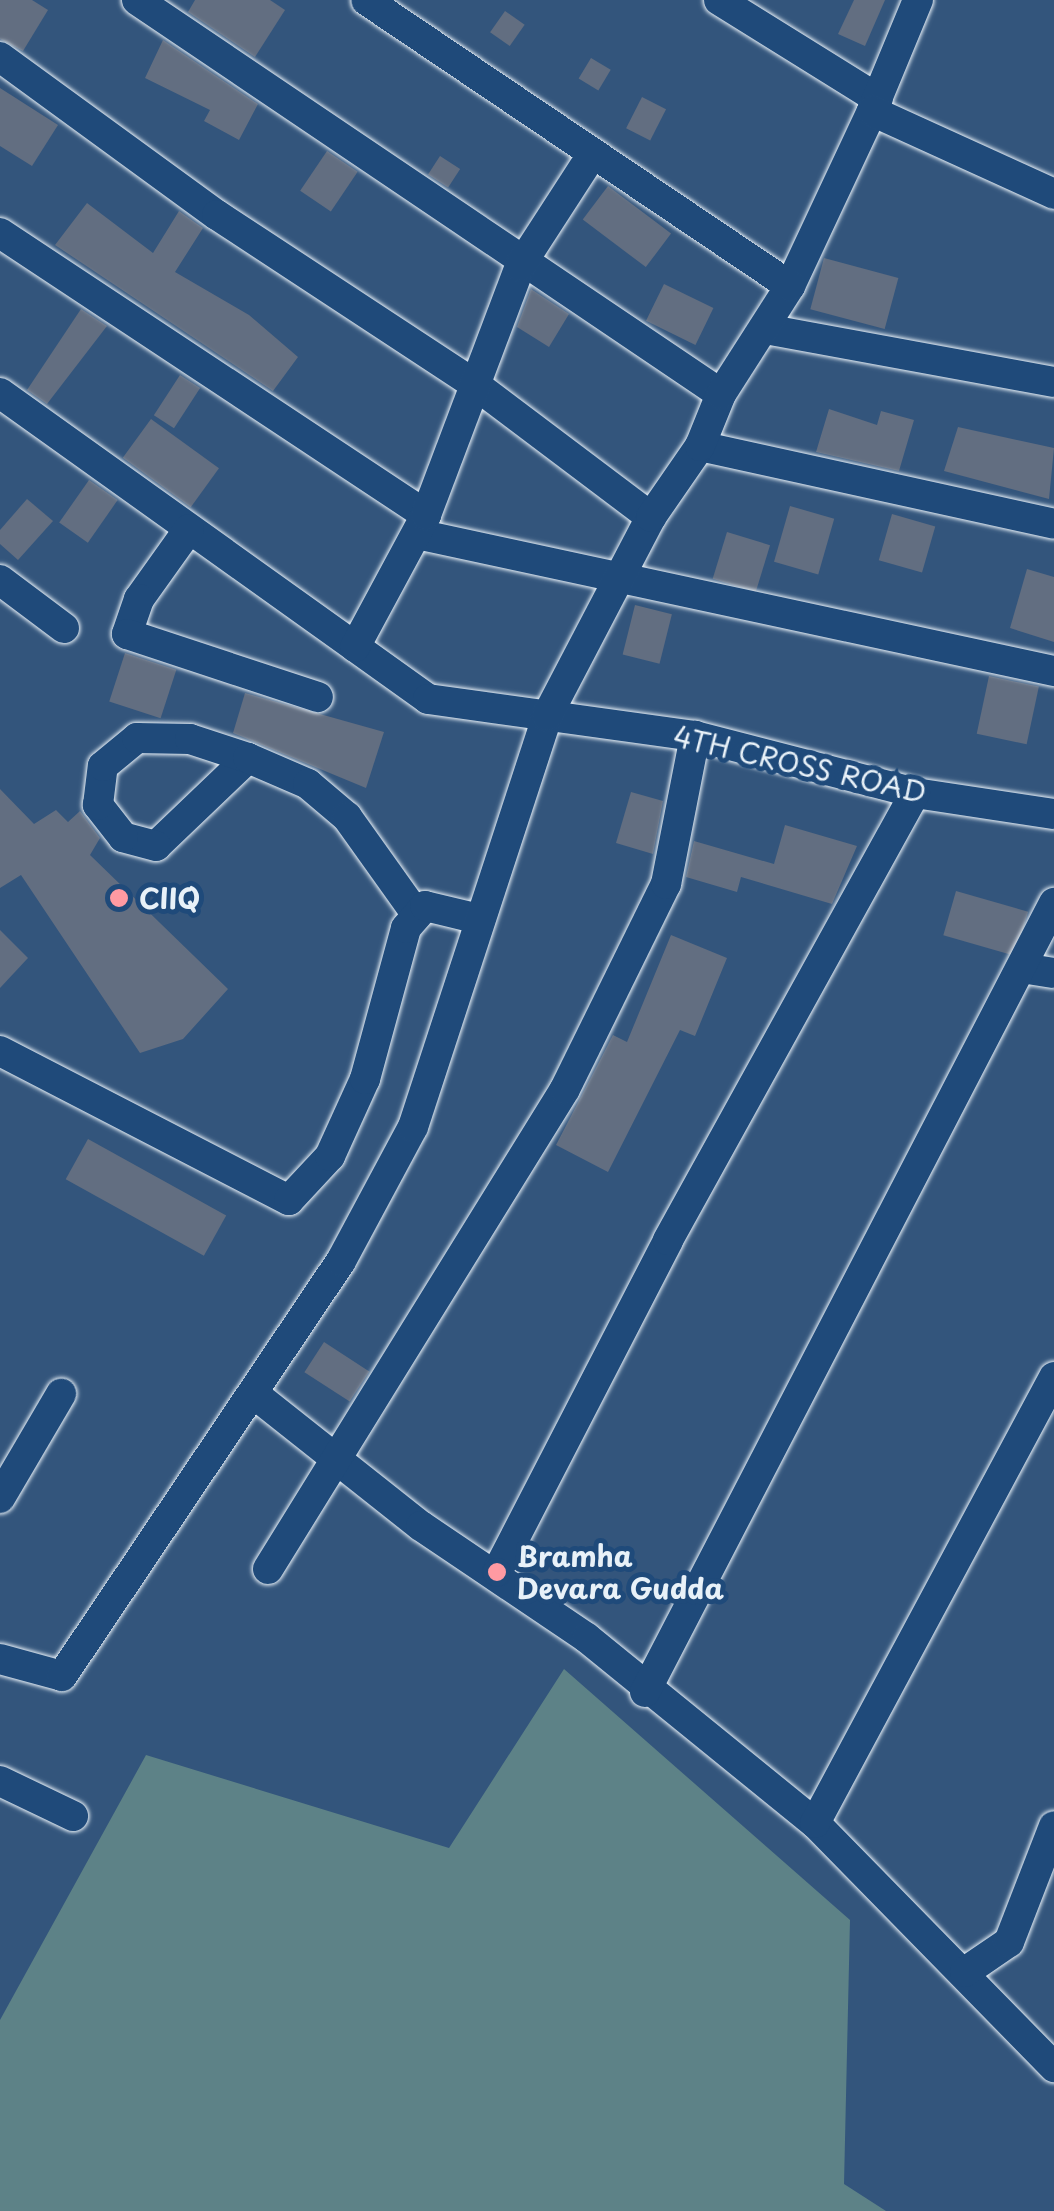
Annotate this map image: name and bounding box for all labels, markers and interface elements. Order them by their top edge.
street label: 4TH CROSS ROAD [671,719,929,809]
place label: CIIQ [139,881,200,915]
marker: CIIQ [108,887,130,909]
place label: Bramha Devara Gudda [517,1539,724,1605]
marker: Bramha Devara Gudda [486,1561,508,1583]

